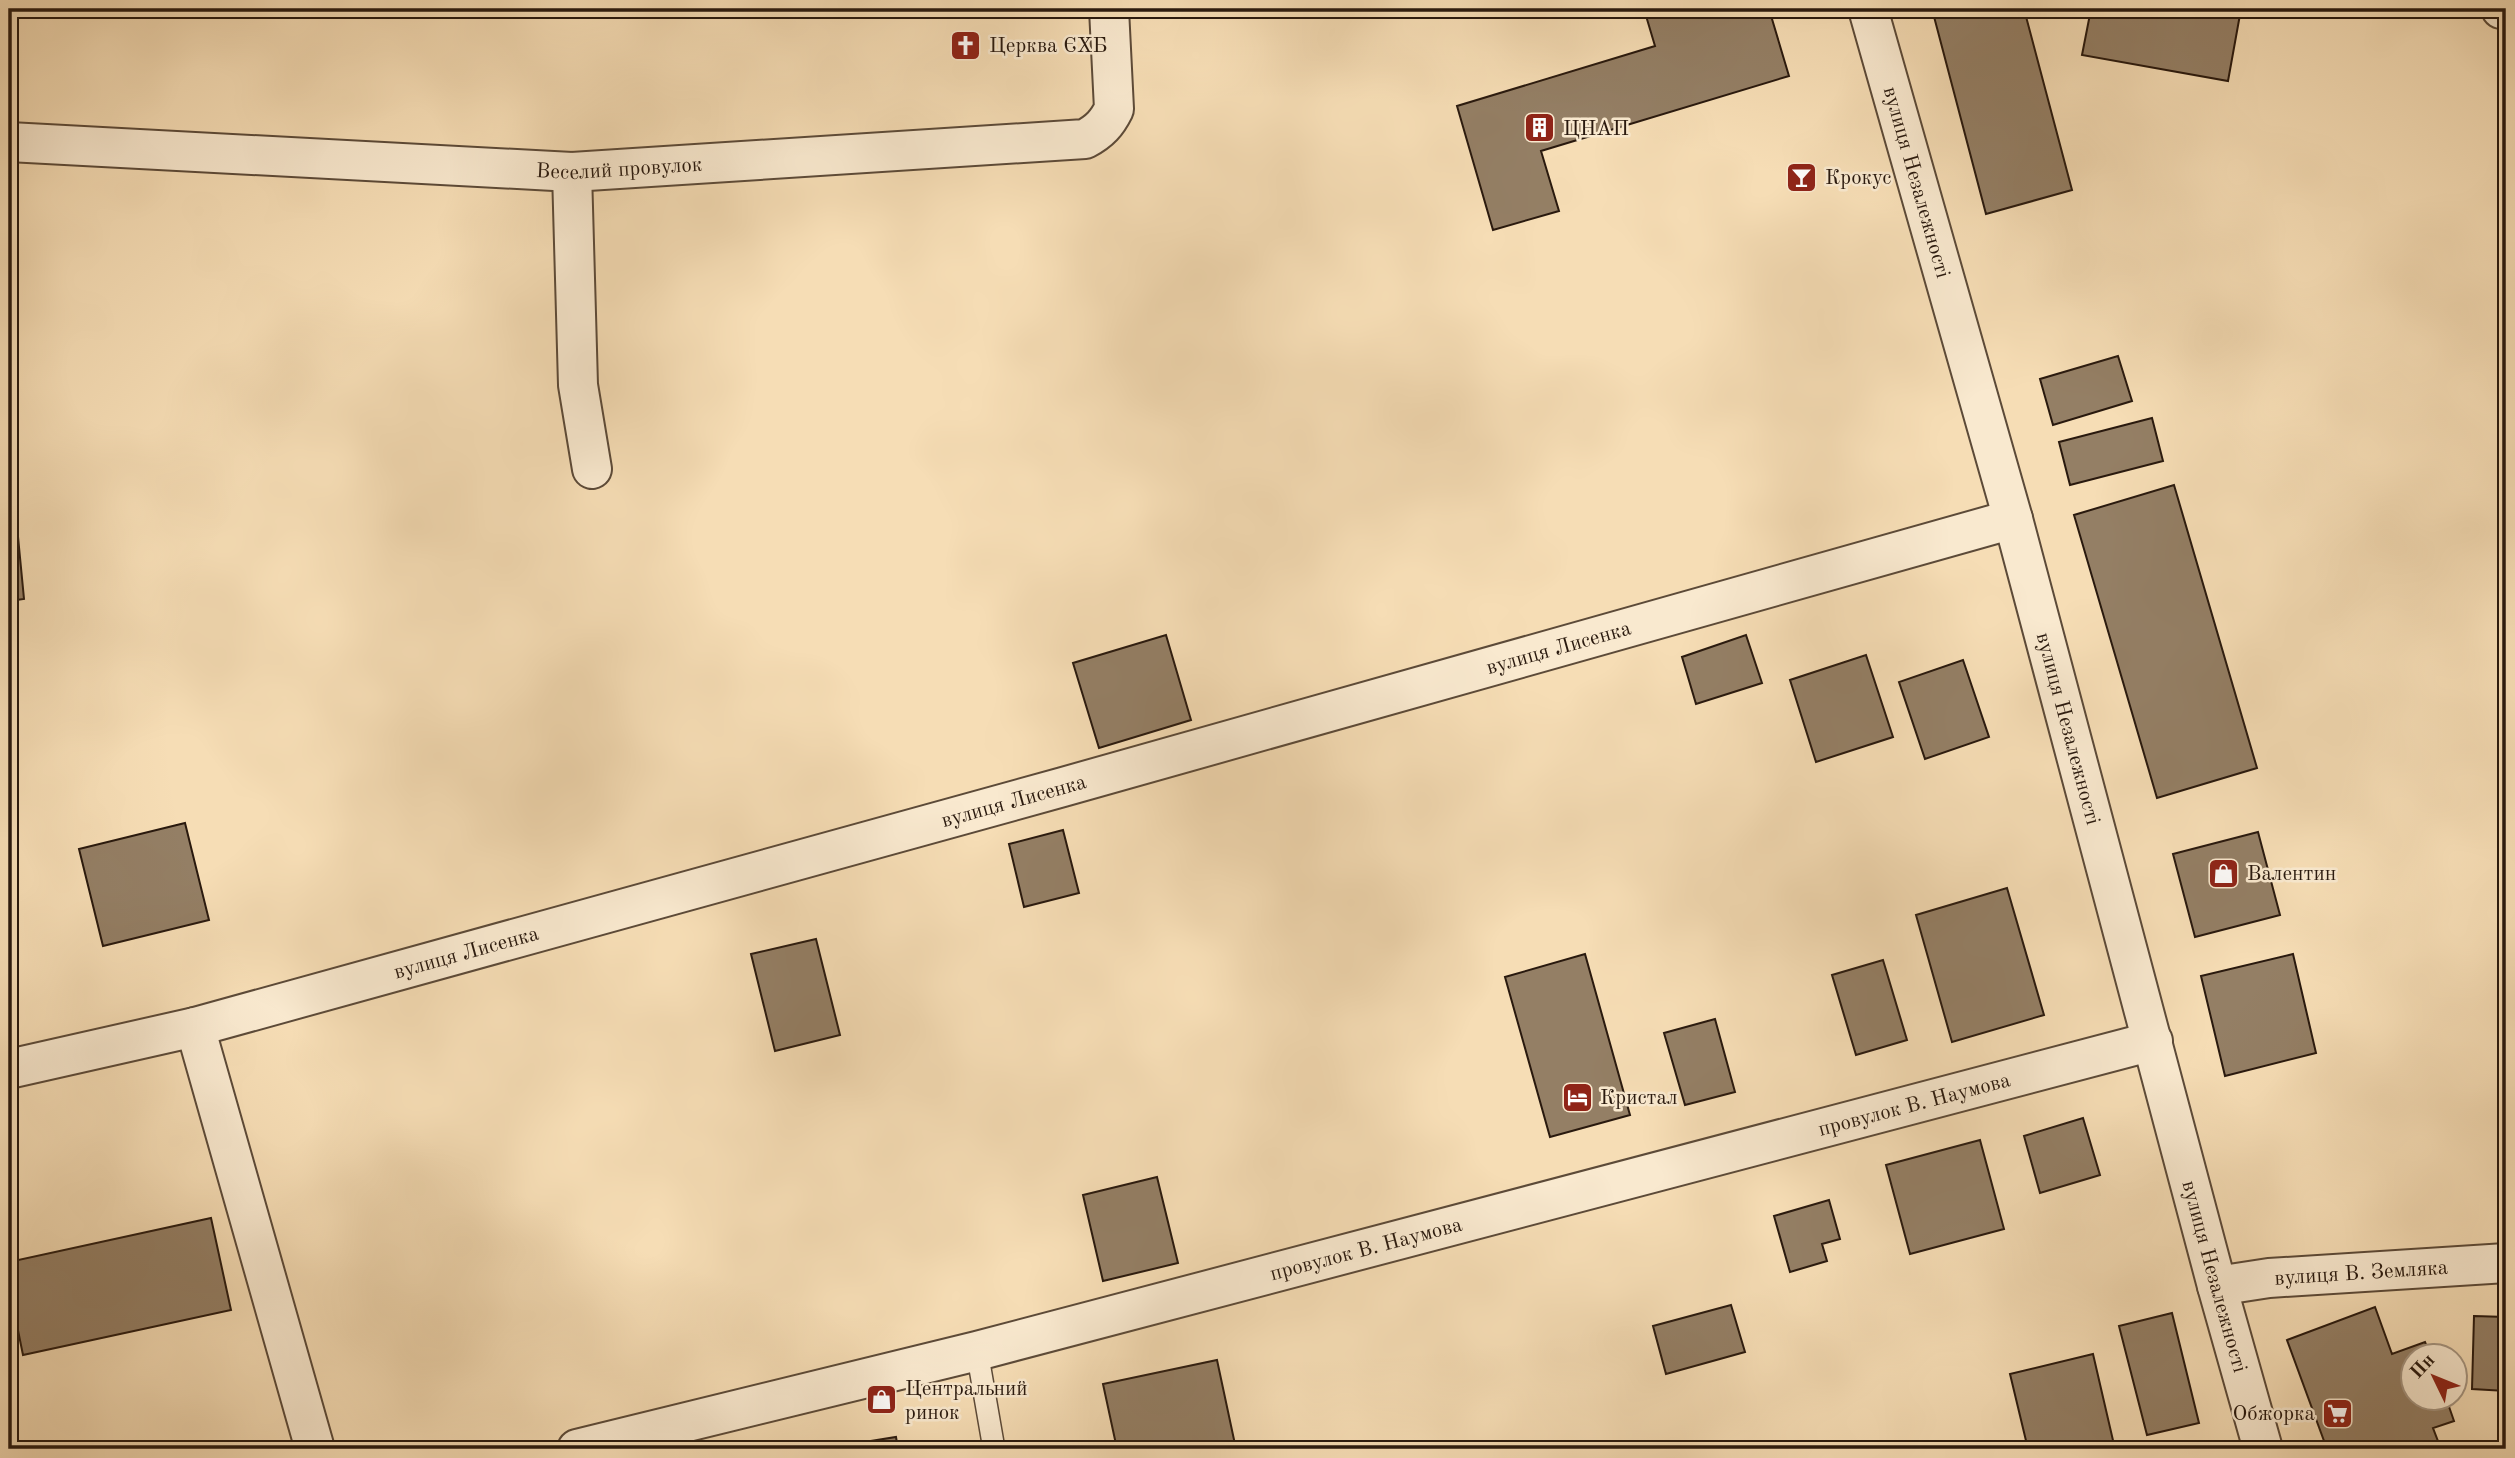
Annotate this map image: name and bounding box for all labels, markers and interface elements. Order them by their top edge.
church icon: Церква ЄХБ [949,28,983,62]
place label: Церква ЄХБ [989,36,1107,57]
street label: вулиця Незалежності [1879,84,1953,281]
building icon: ЦНАП [1523,111,1557,145]
place label: ЦНАП [1563,119,1629,140]
street label: Веселий провулок [535,155,703,184]
bar icon: Крокус [1785,160,1819,194]
place label: Крокус [1825,168,1891,189]
street label: вулиця Лисенка [1484,618,1633,679]
street label: вулиця Незалежності [2032,630,2103,827]
street label: вулиця Лисенка [939,772,1089,832]
shop icon: Валентин [2207,856,2241,890]
place label: Валентин [2247,864,2336,885]
street label: вулиця Лисенка [392,923,541,983]
street label: провулок В. Наумова [1816,1070,2013,1141]
hotel icon: Кристал [1560,1080,1594,1114]
place label: Кристал [1600,1088,1678,1109]
street label: вулиця Незалежності [2177,1178,2250,1375]
street label: провулок В. Наумова [1268,1215,1465,1285]
street label: вулиця В. Земляка [2274,1258,2449,1290]
north arrow [2400,1342,2470,1412]
text: Пн [2408,1351,2439,1383]
place label: Центральний ринок [905,1379,1028,1424]
shop icon: Центральний ринок [865,1383,899,1417]
supermarket icon: Обжорка [2321,1396,2355,1430]
place label: Обжорка [2233,1404,2315,1425]

